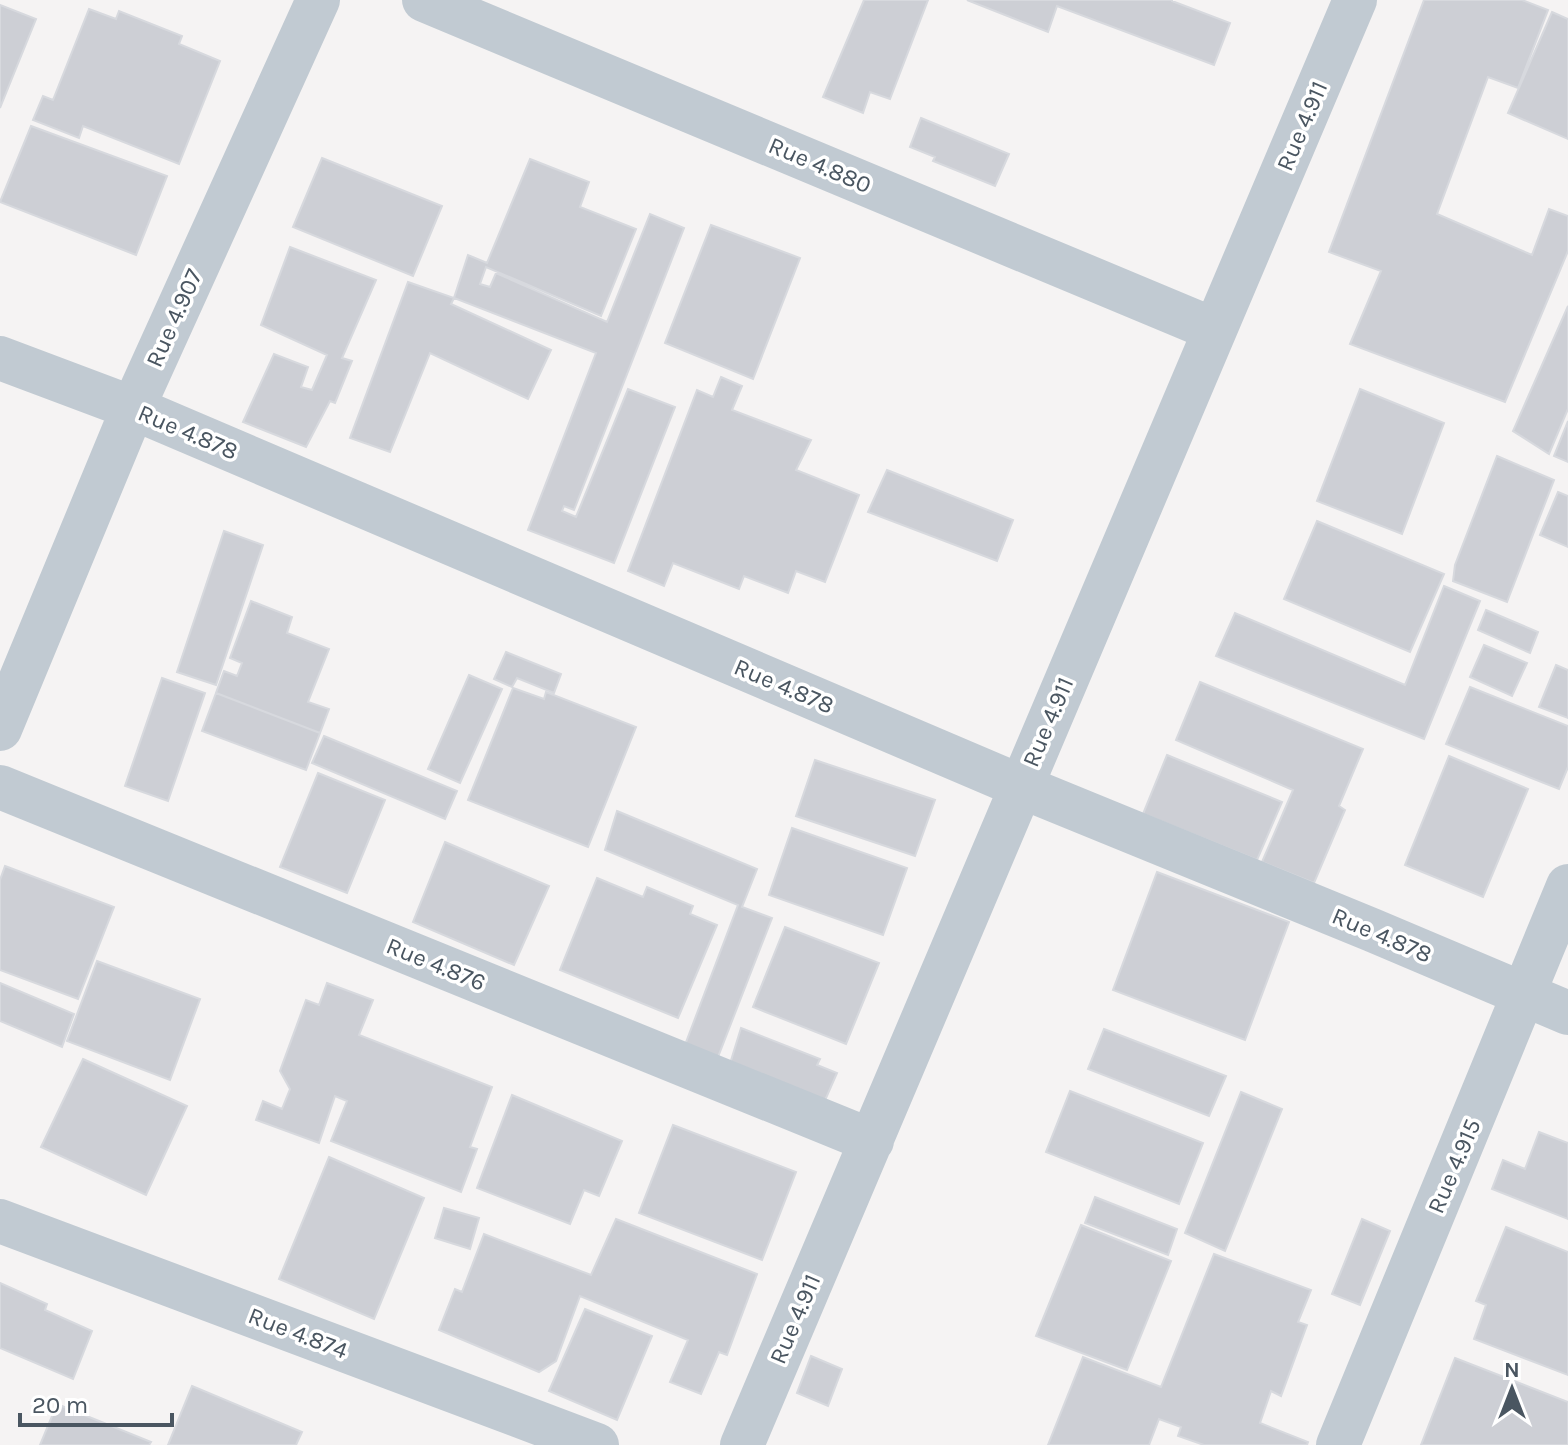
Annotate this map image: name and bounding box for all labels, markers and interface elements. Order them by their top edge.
street label: Rue 4.911 [1271,77,1333,175]
street label: Rue 4.880 [765,131,875,199]
street label: Rue 4.907 [140,265,208,371]
street label: Rue 4.878 [134,398,242,466]
street label: Rue 4.878 [730,652,838,720]
street label: Rue 4.911 [1017,673,1079,771]
street label: Rue 4.878 [1328,901,1436,969]
street label: Rue 4.876 [382,931,490,997]
street label: Rue 4.915 [1422,1114,1486,1218]
street label: Rue 4.911 [764,1270,826,1368]
street label: Rue 4.874 [244,1301,352,1365]
north arrow [1472,1349,1552,1429]
text: N [1504,1357,1520,1383]
scale bar [20,1377,172,1427]
text: 20 m [32,1391,88,1419]

